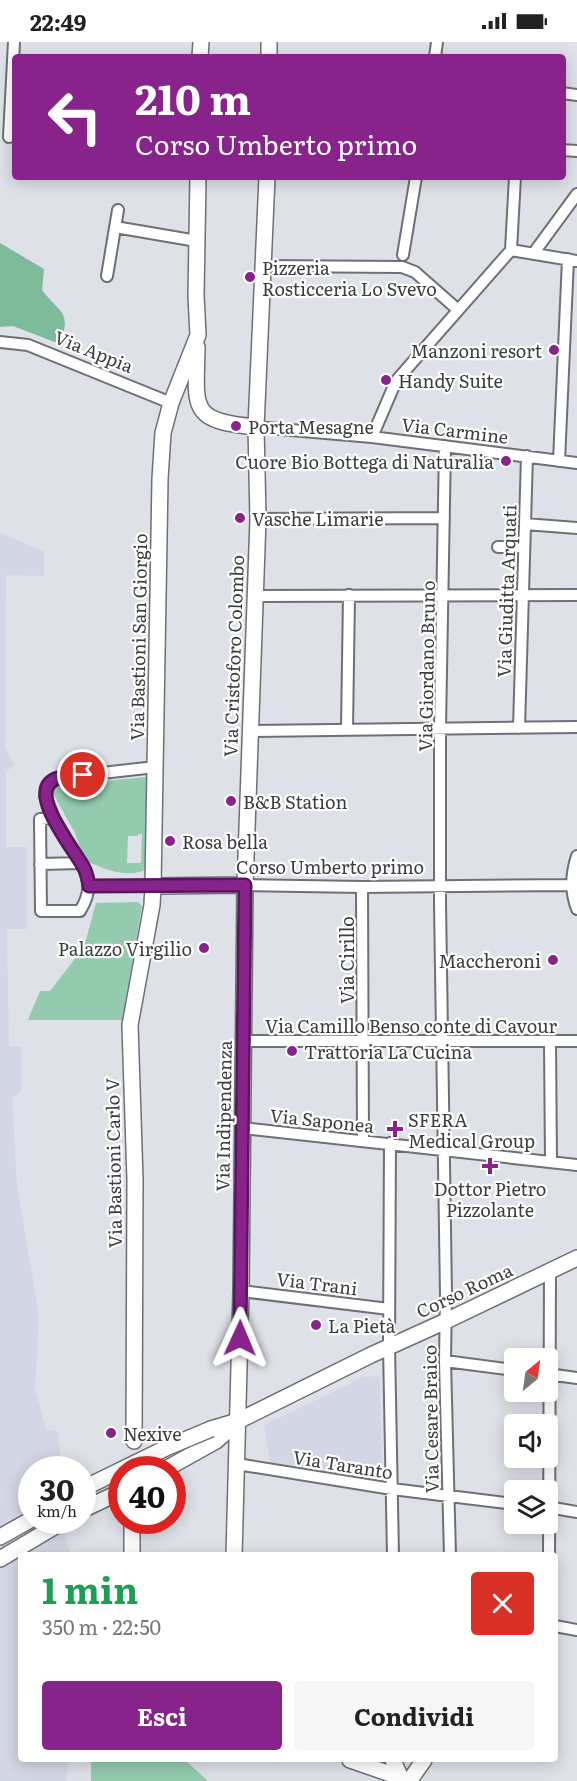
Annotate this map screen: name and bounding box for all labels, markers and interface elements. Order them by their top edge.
text: 22:49 [30,5,86,38]
text: 210 m [135,66,251,128]
icon: left [36,78,114,156]
text: Corso Umberto primo [135,123,417,163]
place label: Pizzeria Rosticceria Lo Svevo [262,254,437,302]
marker: Pizzeria Rosticceria Lo Svevo [243,270,257,284]
street label: Via Appia [50,323,138,379]
place label: Manzoni resort [411,337,543,364]
marker: Manzoni resort [547,343,561,357]
place label: Handy Suite [398,367,503,394]
marker: Handy Suite [379,373,393,387]
street label: Via Carmine [400,410,510,450]
place label: Porta Mesagne [248,413,374,440]
marker: Porta Mesagne [229,419,243,433]
place label: Cuore Bio Bottega di Naturalia [235,448,494,475]
marker: Cuore Bio Bottega di Naturalia [499,454,513,468]
street label: Via Giuditta Arquati [489,504,523,678]
place label: Vasche Limarie [252,505,384,532]
marker: Vasche Limarie [233,511,247,525]
street label: Via Bastioni San Giorgio [123,533,153,741]
street label: Via Cristoforo Colombo [216,554,250,758]
street label: Via Giordano Bruno [411,580,441,752]
pin [57,749,108,800]
icon: arrive [66,758,99,791]
place label: B&B Station [243,788,347,815]
marker: B&B Station [224,794,238,808]
place label: Rosa bella [182,828,268,855]
marker: Rosa bella [163,834,177,848]
street label: Corso Umberto primo [236,853,424,880]
street label: Via Cirillo [333,916,360,1004]
place label: Palazzo Virgilio [58,935,192,962]
marker: Palazzo Virgilio [197,941,211,955]
place label: Maccheroni [438,947,541,974]
marker: Maccheroni [546,953,560,967]
street label: Via Camillo Benso conte di Cavour [265,1012,558,1039]
place label: Trattoria La Cucina [304,1038,473,1065]
street label: Via Indipendenza [208,1040,238,1192]
marker: Trattoria La Cucina [285,1044,299,1058]
street label: Via Bastioni Carlo V [98,1078,128,1248]
street label: Via Saponea [268,1101,376,1139]
place label: SFERA Medical Group [408,1106,535,1154]
marker: SFERA Medical Group [386,1120,404,1138]
marker: Dottor Pietro Pizzolante [481,1157,499,1175]
place label: Dottor Pietro Pizzolante [434,1175,546,1223]
street label: Corso Roma [411,1256,517,1324]
street label: Via Trani [275,1265,359,1301]
position arrow [208,1306,272,1370]
place label: La Pietà [328,1312,396,1339]
marker: La Pietà [309,1318,323,1332]
street label: Via Cesare Braico [415,1345,445,1493]
north arrow [504,1348,558,1402]
map controls [504,1348,558,1534]
button: sound [504,1414,558,1468]
place label: Nexive [123,1420,182,1447]
marker: Nexive [104,1426,118,1440]
street label: Via Taranto [291,1443,395,1485]
speed limit sign: 40 [108,1456,186,1534]
text: 30 [39,1466,75,1510]
button: layers [504,1480,558,1534]
text: km/h [37,1499,77,1522]
text: 1 min [42,1562,138,1615]
button: close [471,1572,534,1635]
text: 350 m · 22:50 [42,1611,161,1641]
button: Esci [42,1681,282,1750]
button: Condividi [294,1681,534,1750]

